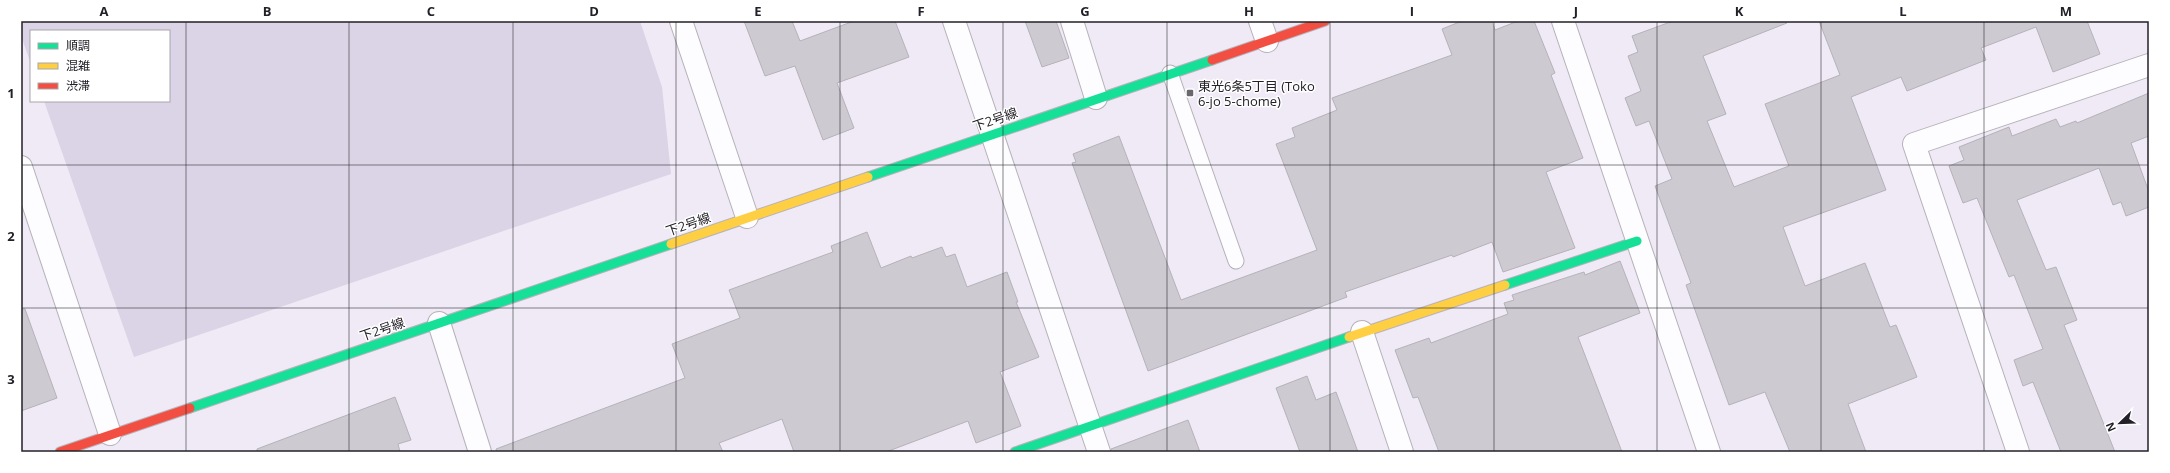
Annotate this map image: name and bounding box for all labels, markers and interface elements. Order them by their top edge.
text: A [100,2,109,20]
text: B [263,2,272,20]
text: C [427,2,435,20]
text: D [589,2,599,20]
text: E [754,2,762,20]
text: F [917,2,925,20]
text: G [1080,2,1090,20]
text: H [1244,2,1254,20]
text: I [1410,2,1414,20]
text: J [1573,2,1578,20]
text: K [1735,2,1744,20]
text: L [1899,2,1907,20]
text: M [2060,2,2072,20]
legend [30,30,170,102]
text: 順調 [66,37,90,54]
text: 混雑 [66,57,90,74]
text: 渋滞 [66,77,90,94]
place label: 東光6条5丁目 (Toko 6-jo 5-chome) [1198,77,1315,110]
text: 1 [7,84,15,102]
marker: 東光6条5丁目 (Toko 6-jo 5-chome) [1185,88,1195,98]
street label: 下2号線 [970,103,1020,135]
street label: 下2号線 [663,208,713,240]
text: 2 [7,227,15,245]
street label: 下2号線 [357,313,407,345]
text: 3 [7,370,15,388]
north arrow [2100,403,2140,443]
text: N [2102,420,2119,434]

